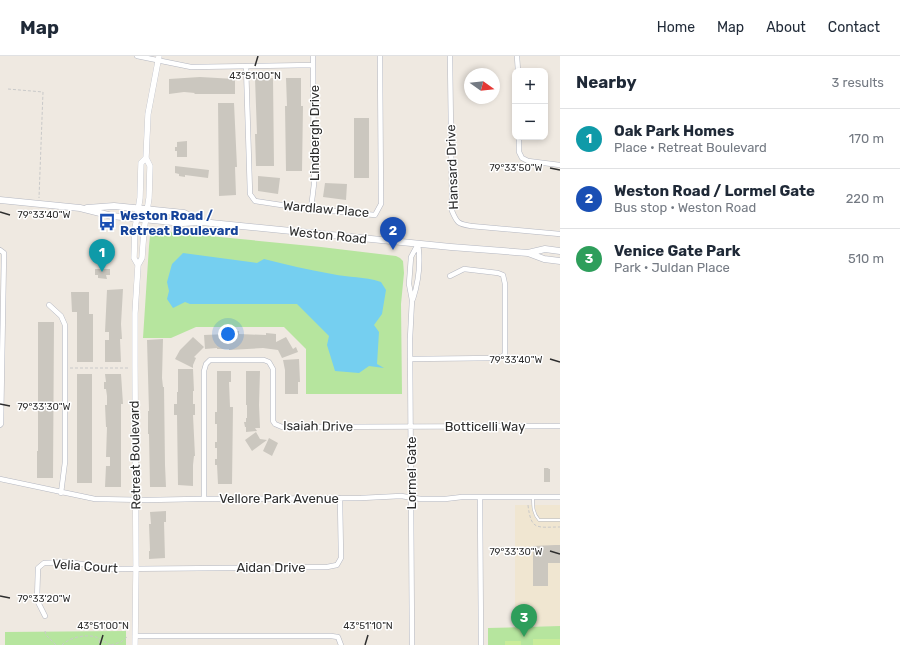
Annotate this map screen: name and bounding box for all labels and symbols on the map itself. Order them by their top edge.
north arrow [464,68,500,104]
text: 43°51'00"N [229,70,281,82]
street label: Lindbergh Drive [307,85,323,181]
street label: Hansard Drive [443,124,461,210]
text: 79°33'50"W [489,162,543,174]
street label: Wardlaw Place [282,198,370,220]
place label: Weston Road / Retreat Boulevard [120,208,238,238]
text: 79°33'40"W [18,209,70,221]
bus stop icon: Weston Road / Retreat Boulevard [97,212,117,232]
pin: 2 [380,217,406,250]
street label: Weston Road [288,223,368,247]
pin: 1 [89,239,115,272]
your location [218,324,238,344]
text: 79°33'40"W [490,354,542,366]
street label: Retreat Boulevard [127,400,143,510]
text: 79°33'30"W [17,401,71,413]
street label: Isaiah Drive [283,418,353,434]
street label: Botticelli Way [445,419,525,434]
street label: Lormel Gate [404,436,419,510]
street label: Vellore Park Avenue [219,491,339,506]
text: 79°33'30"W [489,546,543,558]
street label: Velia Court [52,556,118,576]
street label: Aidan Drive [236,560,306,575]
text: 79°33'20"W [17,593,71,605]
pin: 3 [511,604,537,637]
text: 43°51'00"N [77,620,129,632]
text: 43°51'10"N [343,620,393,632]

